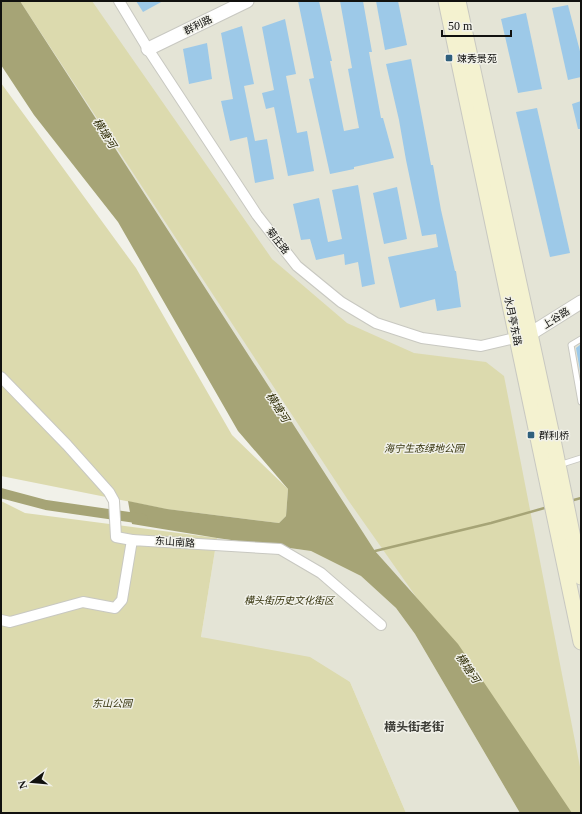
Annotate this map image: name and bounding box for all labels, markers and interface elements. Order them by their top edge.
scale bar [442,12,511,38]
street label: 群利路 [182,13,214,37]
text: 50 m [448,19,473,33]
marker: 竦秀景苑 [444,53,454,63]
place label: 竦秀景苑 [457,53,497,64]
water label: 横塘河 [91,116,120,152]
street label: 菊庄路 [264,226,292,256]
street label: 水月亭东路 [502,295,524,347]
street label: 上谷路 [540,305,572,331]
water label: 横塘河 [264,390,293,426]
marker: 群利桥 [526,430,536,440]
place label: 群利桥 [539,430,569,441]
park label: 海宁生态绿地公园 [384,443,466,454]
street label: 东山南路 [155,535,195,549]
park label: 横头街历史文化街区 [244,595,336,606]
water label: 横塘河 [454,651,483,687]
park label: 东山公园 [92,698,134,709]
district label: 横头街老街 [384,720,444,734]
north arrow [12,762,52,802]
text: N [16,779,29,790]

